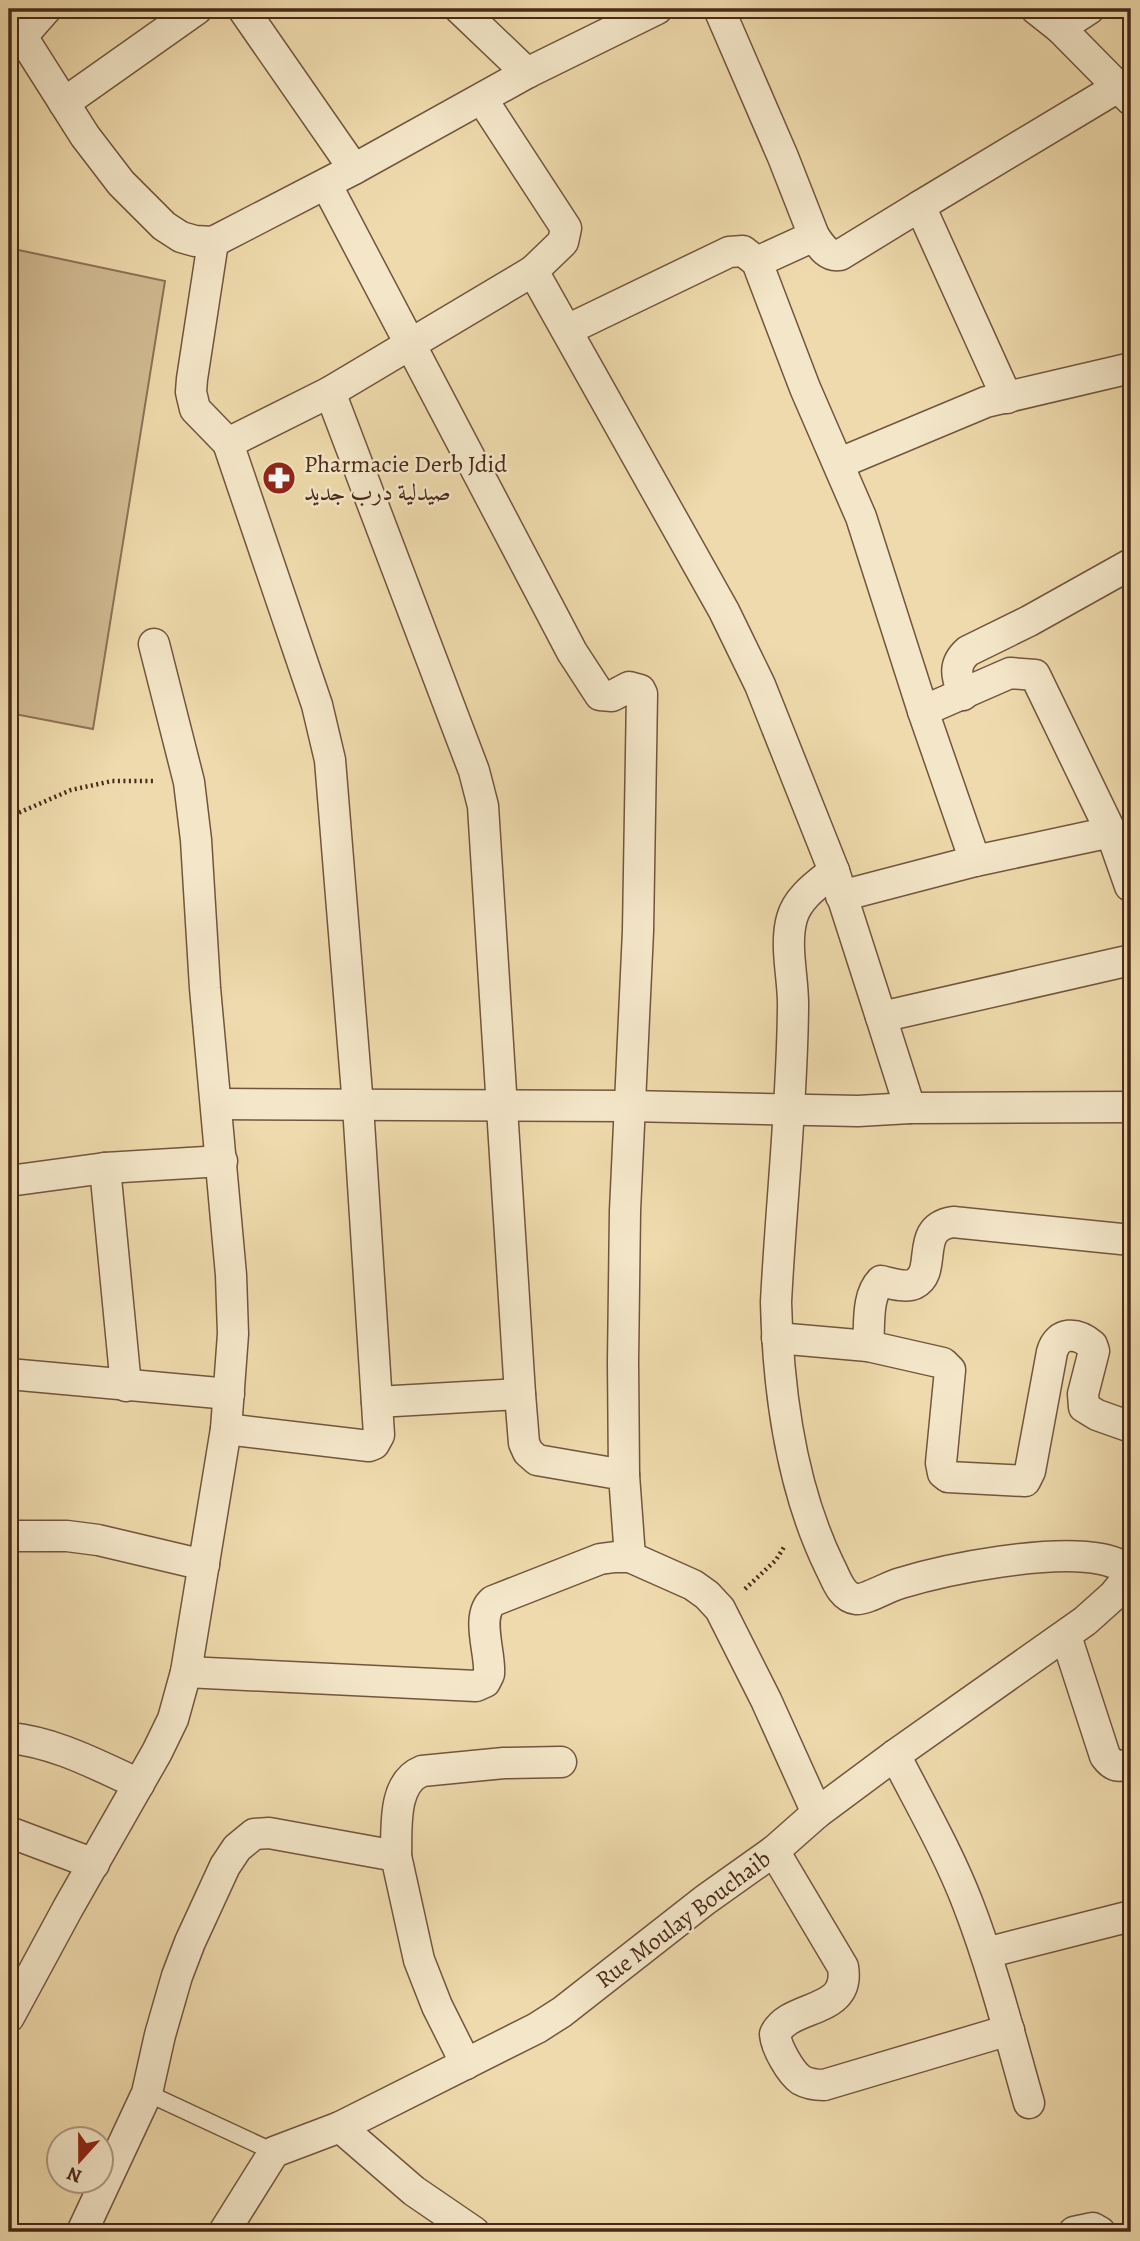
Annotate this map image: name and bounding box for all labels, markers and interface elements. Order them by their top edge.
place label: Pharmacie Derb Jdid صيدلية درب جديد [304,448,507,508]
pharmacy icon: Pharmacie Derb Jdid صيدلية درب جديد [260,459,298,497]
street label: Rue Moulay Bouchaib [589,1843,777,1995]
north arrow [46,2126,116,2196]
text: N [63,2160,85,2190]

